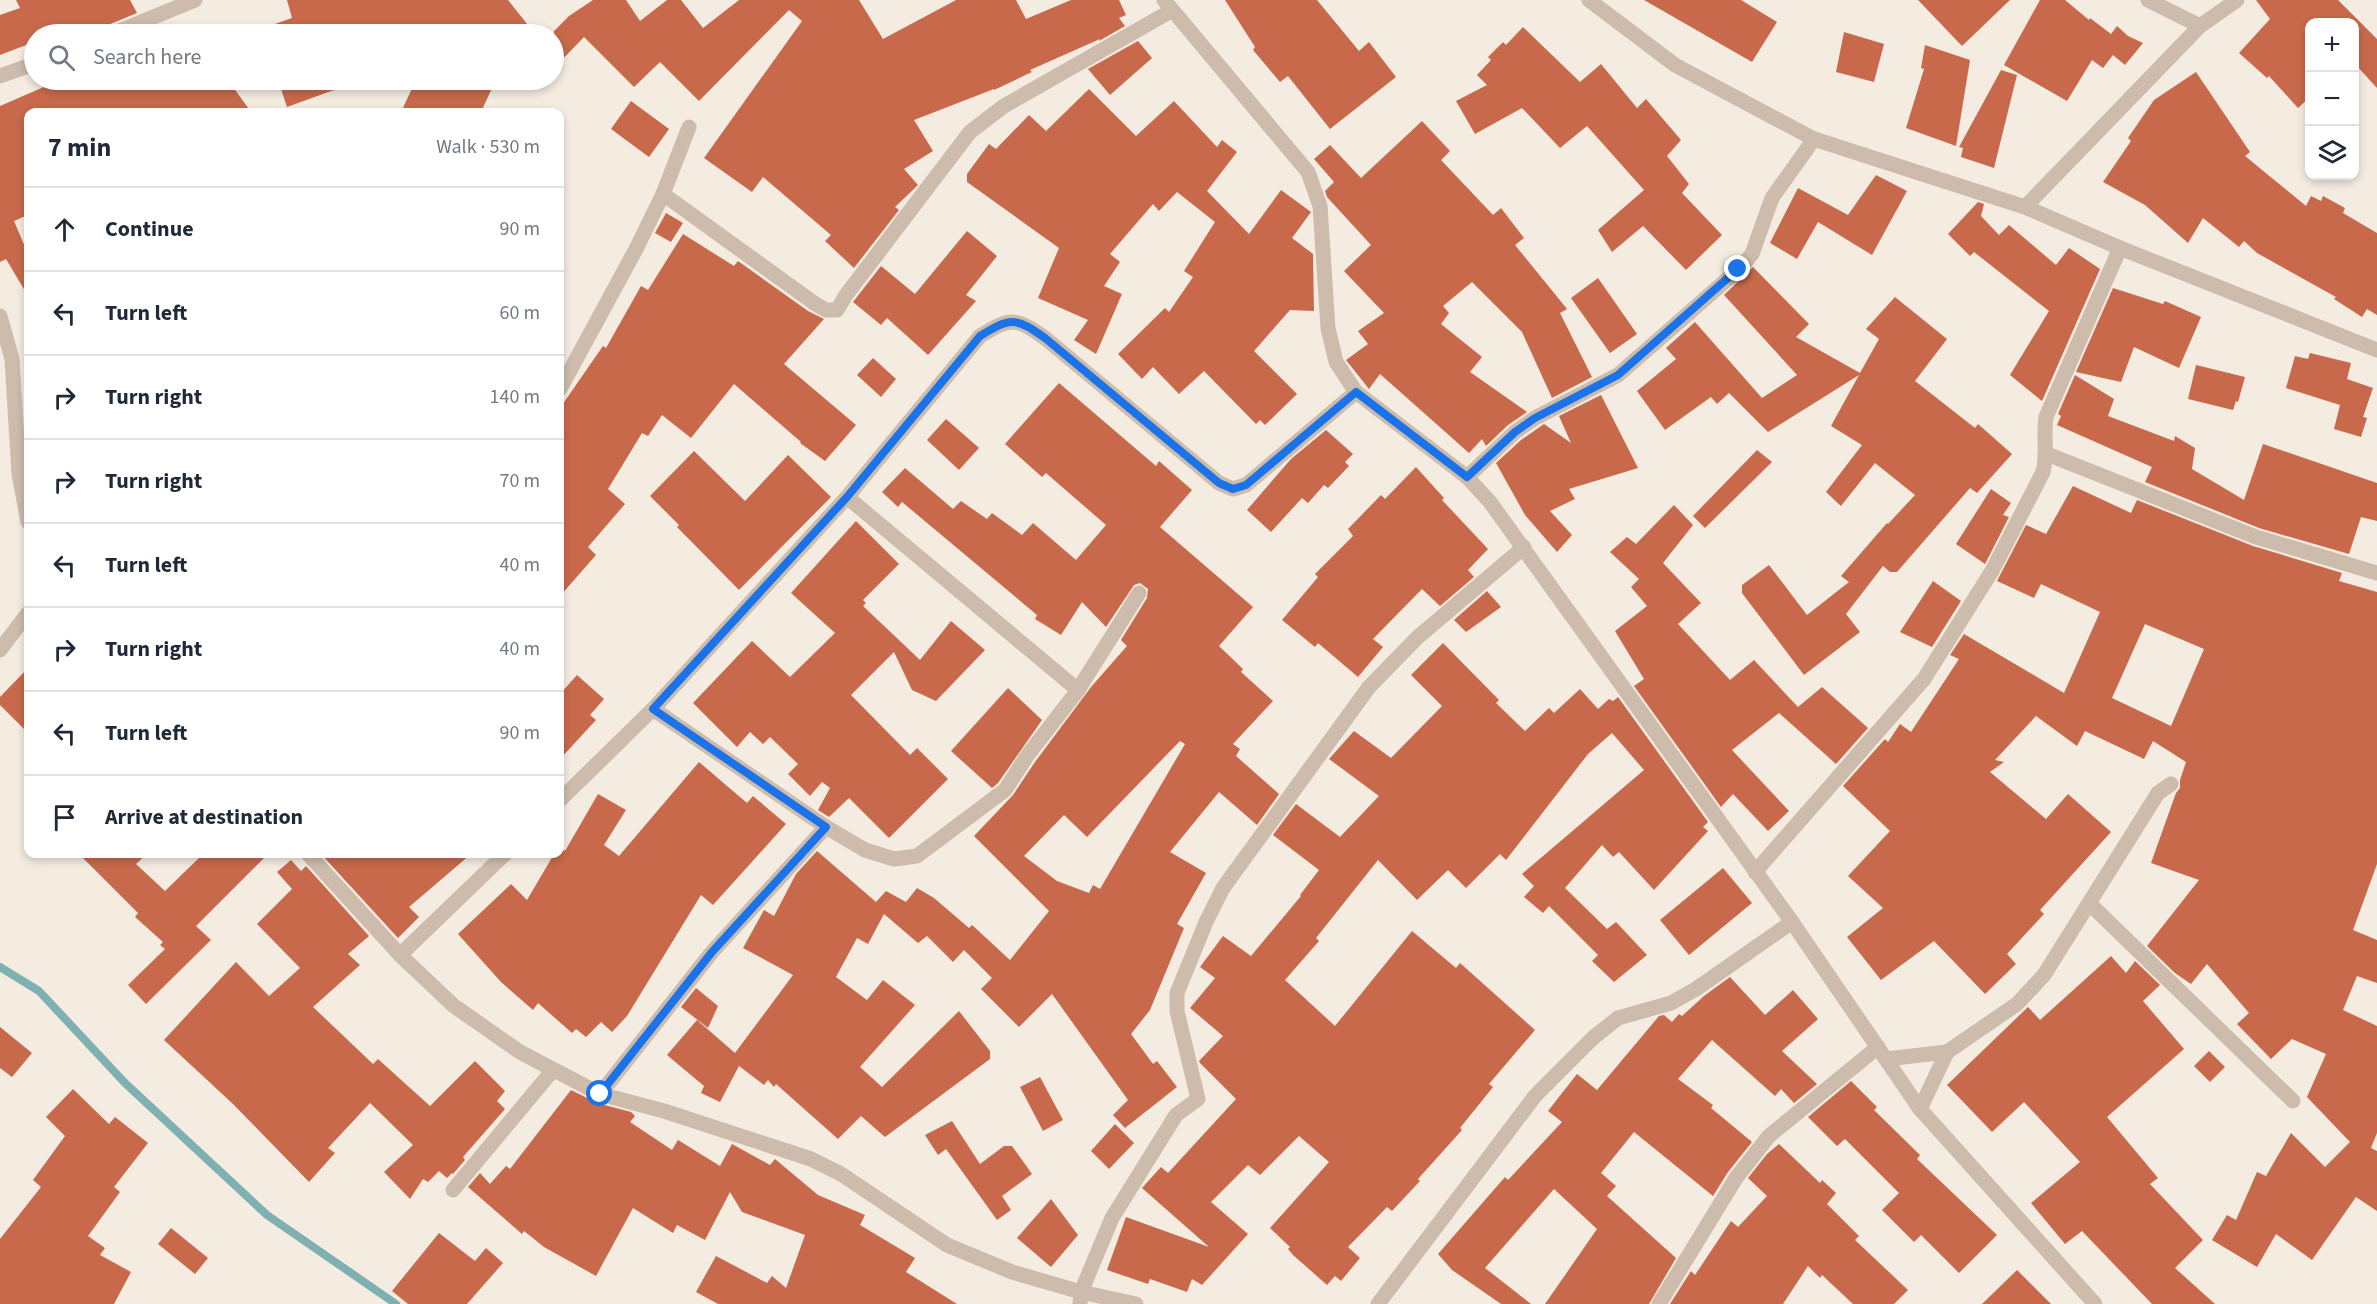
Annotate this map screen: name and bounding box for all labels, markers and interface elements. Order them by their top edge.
map controls [2305,18,2359,180]
button: + [2305,18,2359,72]
search box [24,24,564,90]
icon: search [45,41,78,74]
text: Search here [93,41,201,73]
button: − [2305,72,2359,126]
button: layers [2305,126,2359,180]
text: 7 min [48,129,111,166]
text: Walk · 530 m [436,133,540,161]
icon: ahead [48,213,81,246]
text: Continue [105,213,194,245]
text: 90 m [500,215,540,243]
route end [1724,255,1750,281]
icon: left [48,297,81,330]
text: Turn left [105,297,187,329]
text: 60 m [500,299,540,327]
icon: right [48,381,81,414]
text: Turn right [105,381,202,413]
text: 140 m [490,383,540,411]
icon: right [48,465,81,498]
text: Turn right [105,465,202,497]
text: 70 m [500,467,540,495]
icon: left [48,549,81,582]
text: Turn left [105,549,187,581]
text: 40 m [500,551,540,579]
icon: right [48,633,81,666]
text: Turn right [105,633,202,665]
text: 40 m [500,635,540,663]
icon: left [48,717,81,750]
text: Turn left [105,717,187,749]
text: 90 m [500,719,540,747]
icon: arrive [48,801,81,834]
text: Arrive at destination [105,801,303,833]
route start [586,1080,612,1106]

